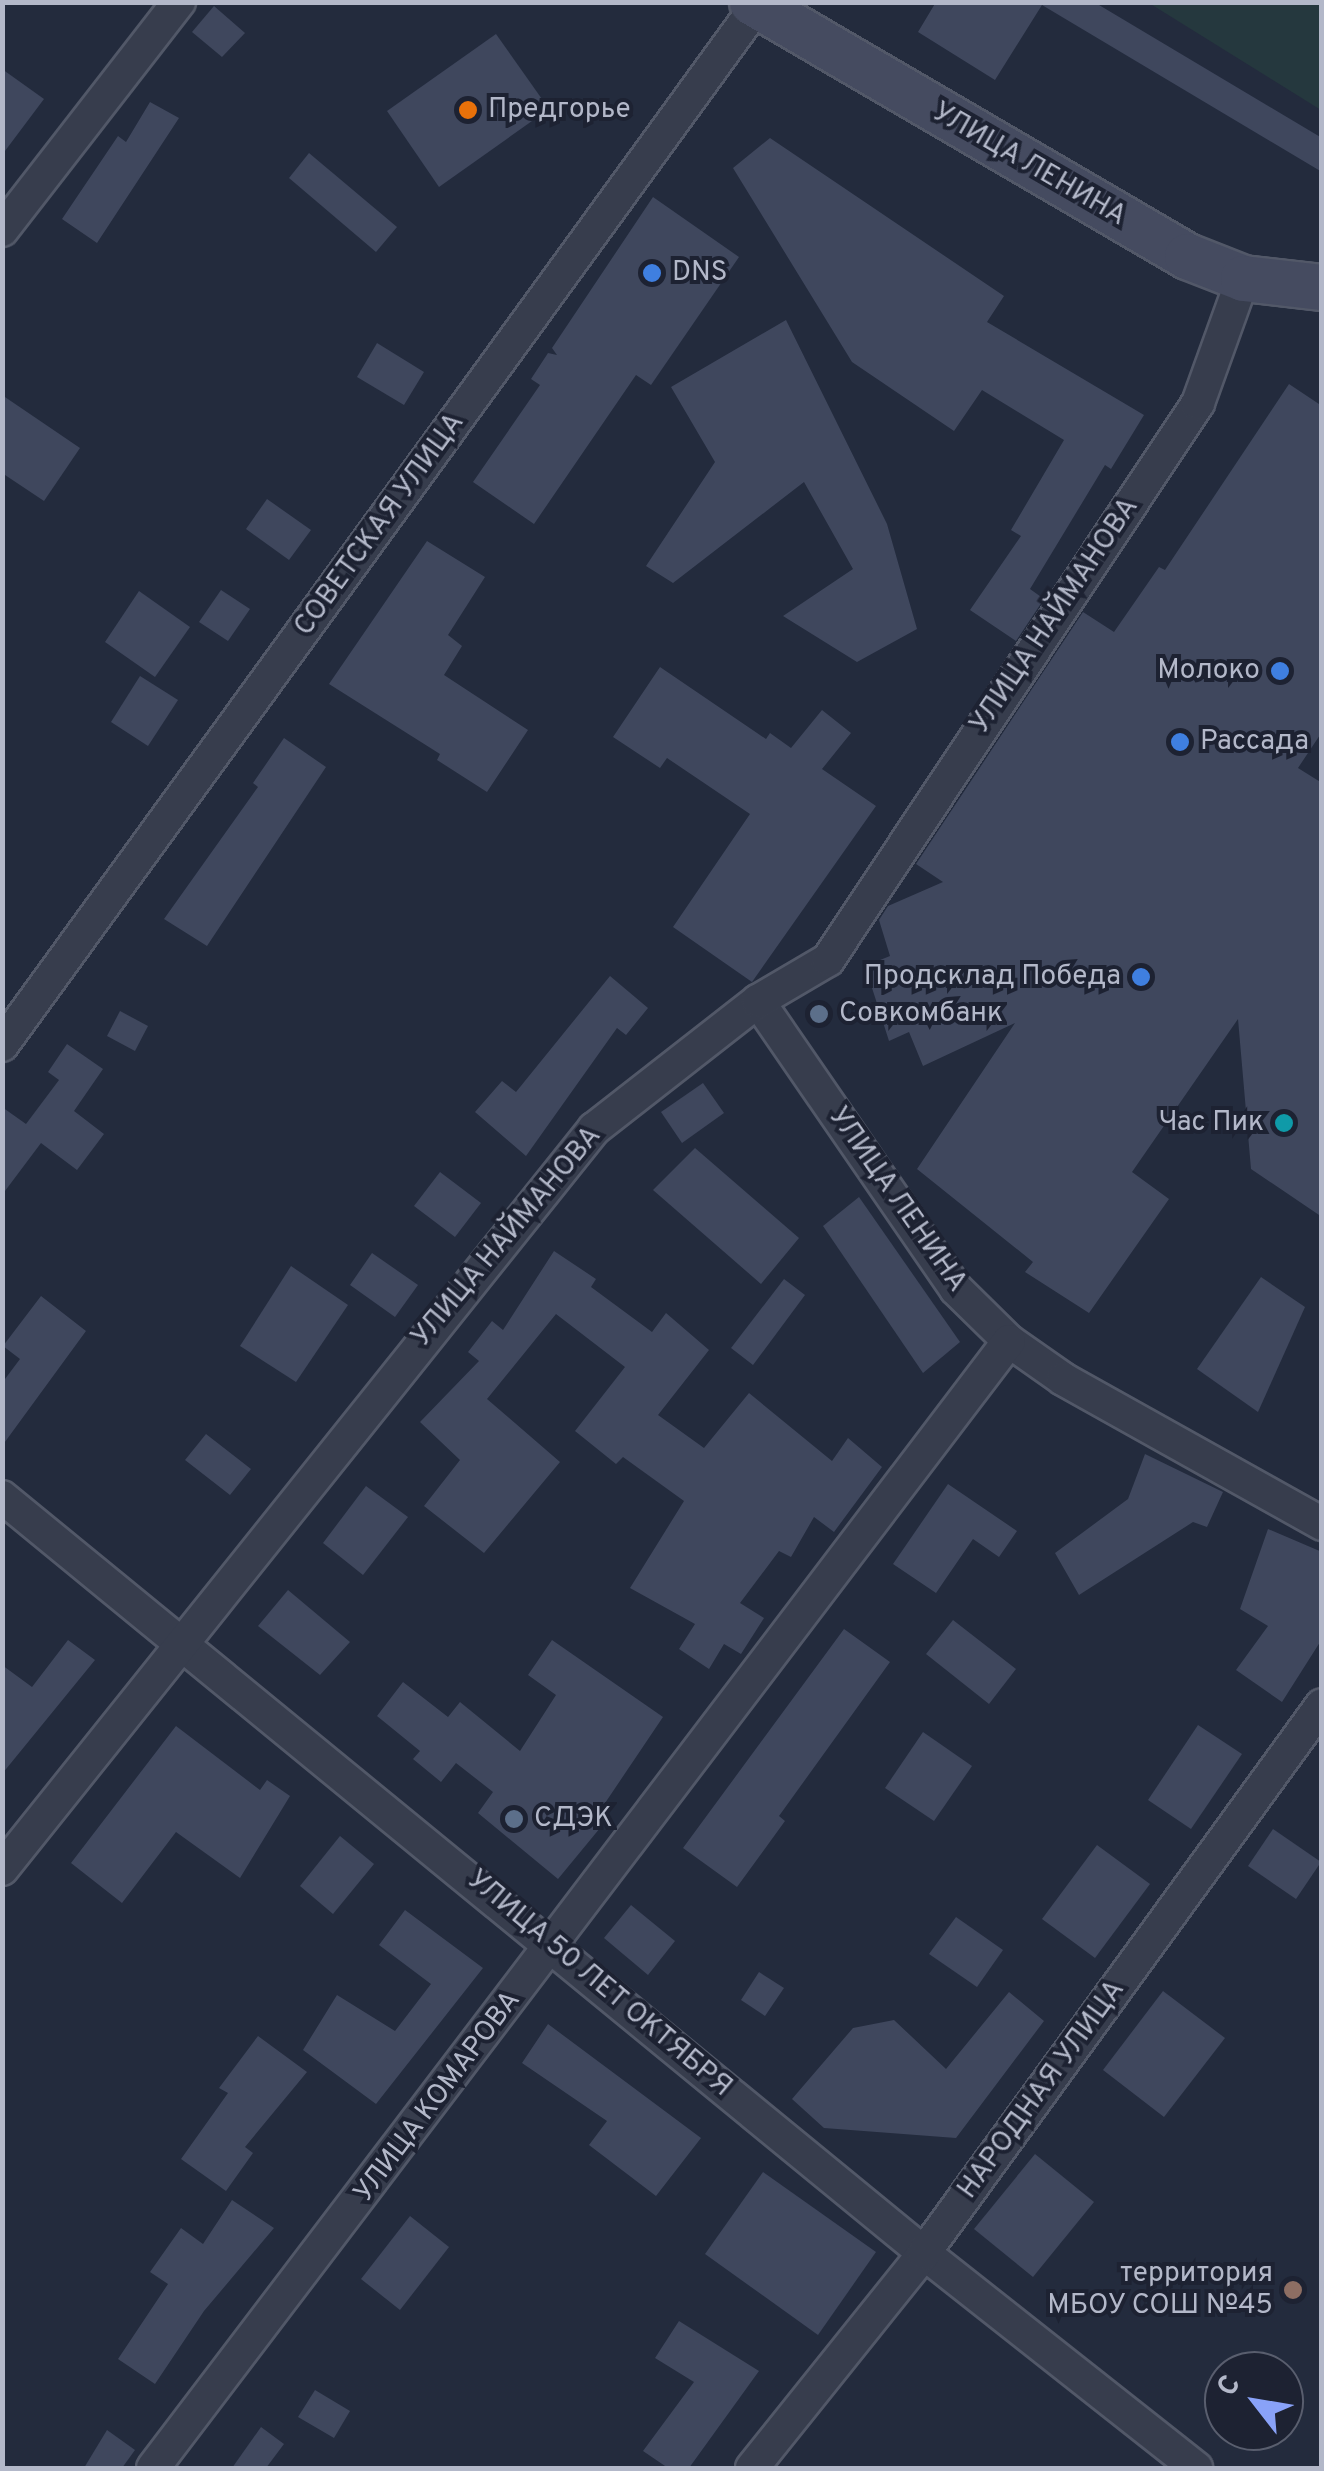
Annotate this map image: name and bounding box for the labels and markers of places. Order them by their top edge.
place label: Предгорье [488,93,631,127]
marker: Предгорье [457,99,479,121]
place label: DNS [672,256,728,290]
marker: DNS [641,262,663,284]
place label: Молоко [1157,654,1260,688]
marker: Молоко [1269,660,1291,682]
place label: Рассада [1200,725,1309,759]
marker: Рассада [1169,731,1191,753]
place label: Продсклад Победа [864,960,1121,994]
marker: Продсклад Победа [1130,966,1152,988]
place label: Совкомбанк [839,997,1003,1031]
marker: Совкомбанк [808,1003,830,1025]
place label: Час Пик [1158,1106,1264,1140]
marker: Час Пик [1273,1112,1295,1134]
place label: СДЭК [534,1802,613,1836]
marker: СДЭК [503,1808,525,1830]
place label: территория МБОУ СОШ №45 [1046,2257,1273,2323]
marker: территория МБОУ СОШ №45 [1282,2279,1304,2301]

